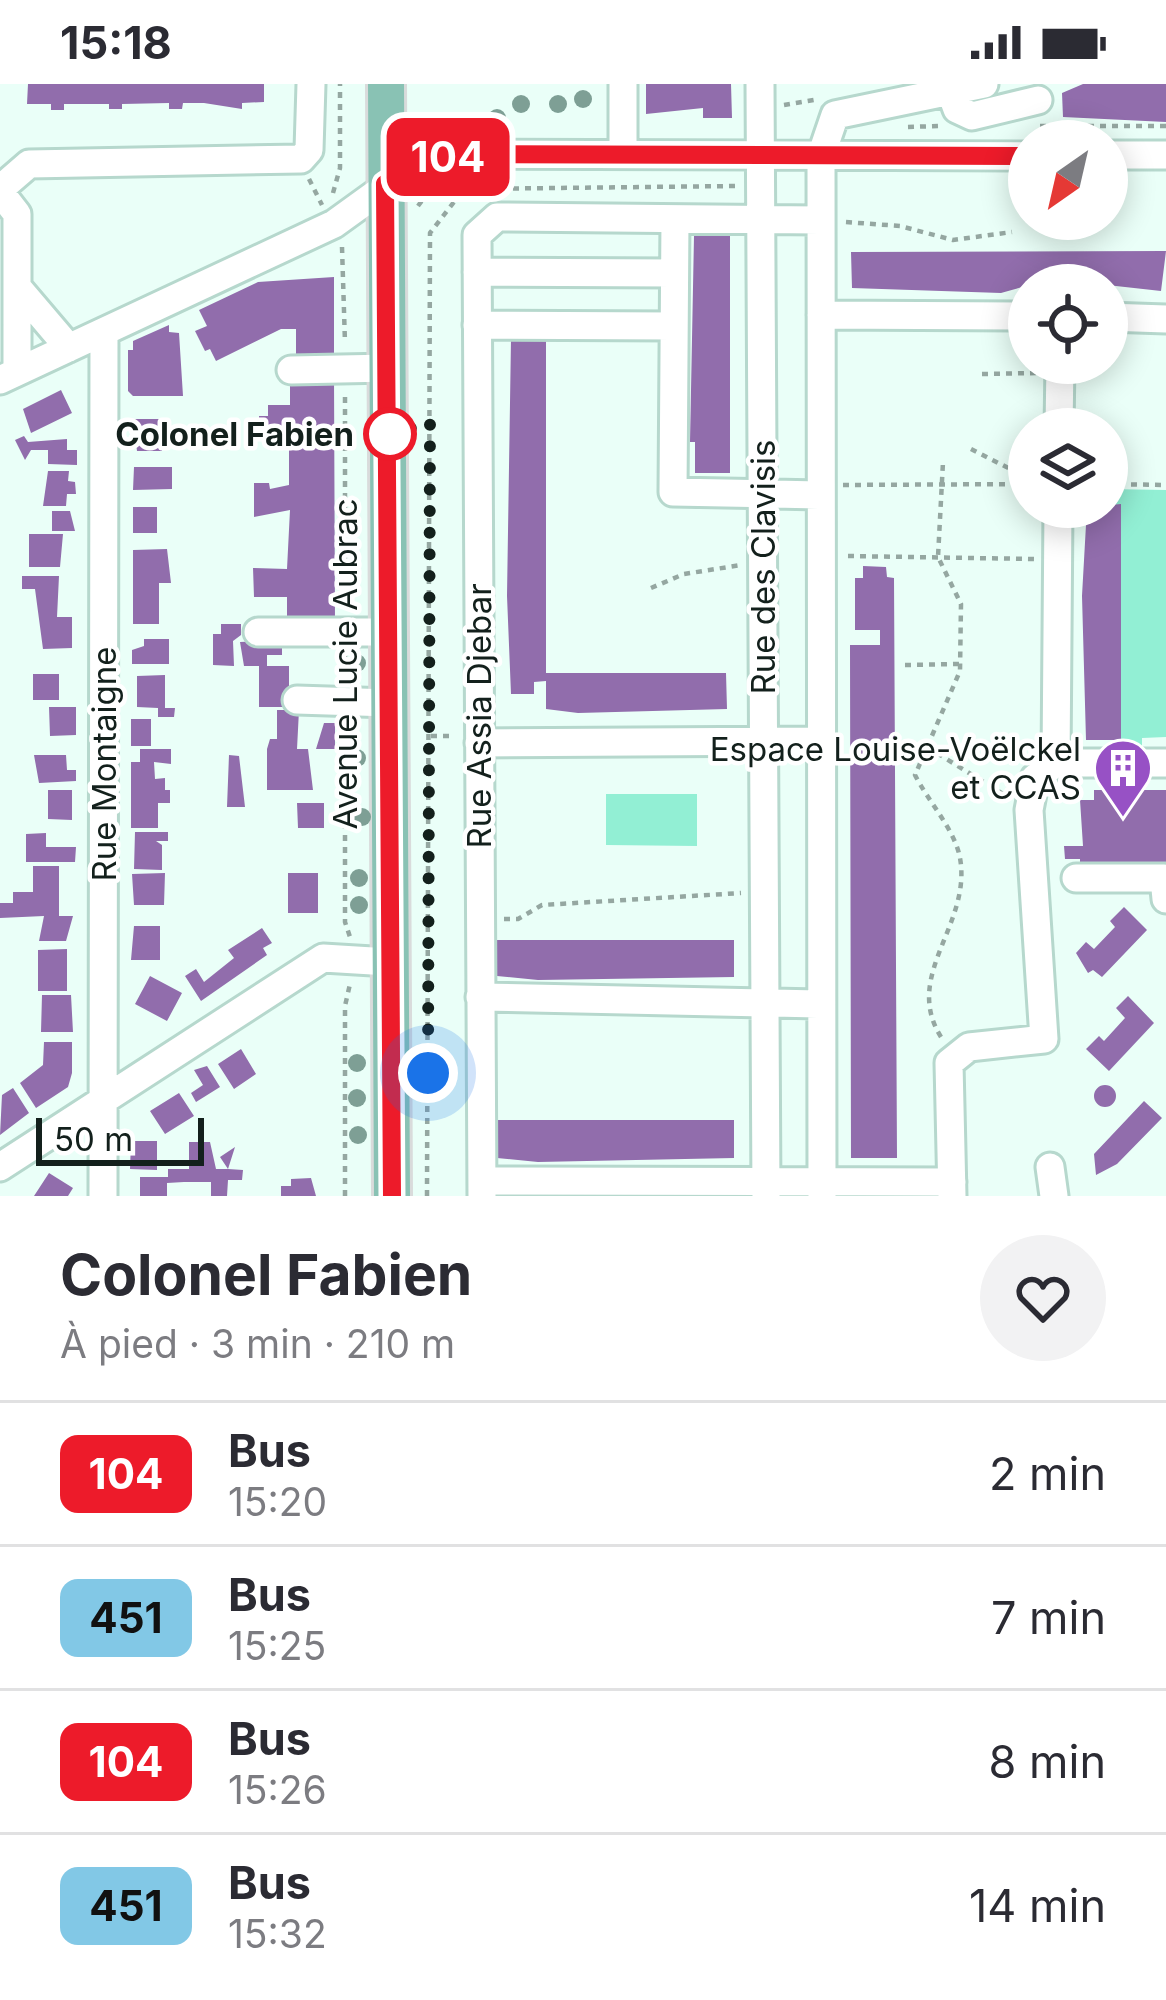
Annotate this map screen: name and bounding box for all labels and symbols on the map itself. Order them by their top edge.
line badge: 104 [379,118,517,196]
north arrow [1008,120,1128,240]
marker: Colonel Fabien [365,409,415,459]
place label: Colonel Fabien [115,414,354,454]
street label: Rue des Clavisis [743,440,783,694]
street label: Avenue Lucie Aubrac [325,498,365,830]
street label: Rue Assia Djebar [459,583,499,849]
street label: Rue Montaigne [84,647,124,881]
place label: Espace Louise-Voëlckel et CCAS [710,729,1081,807]
building icon: Espace Louise-Voëlckel et CCAS [1092,737,1154,819]
your location [398,1043,458,1103]
scale bar [36,1112,204,1165]

